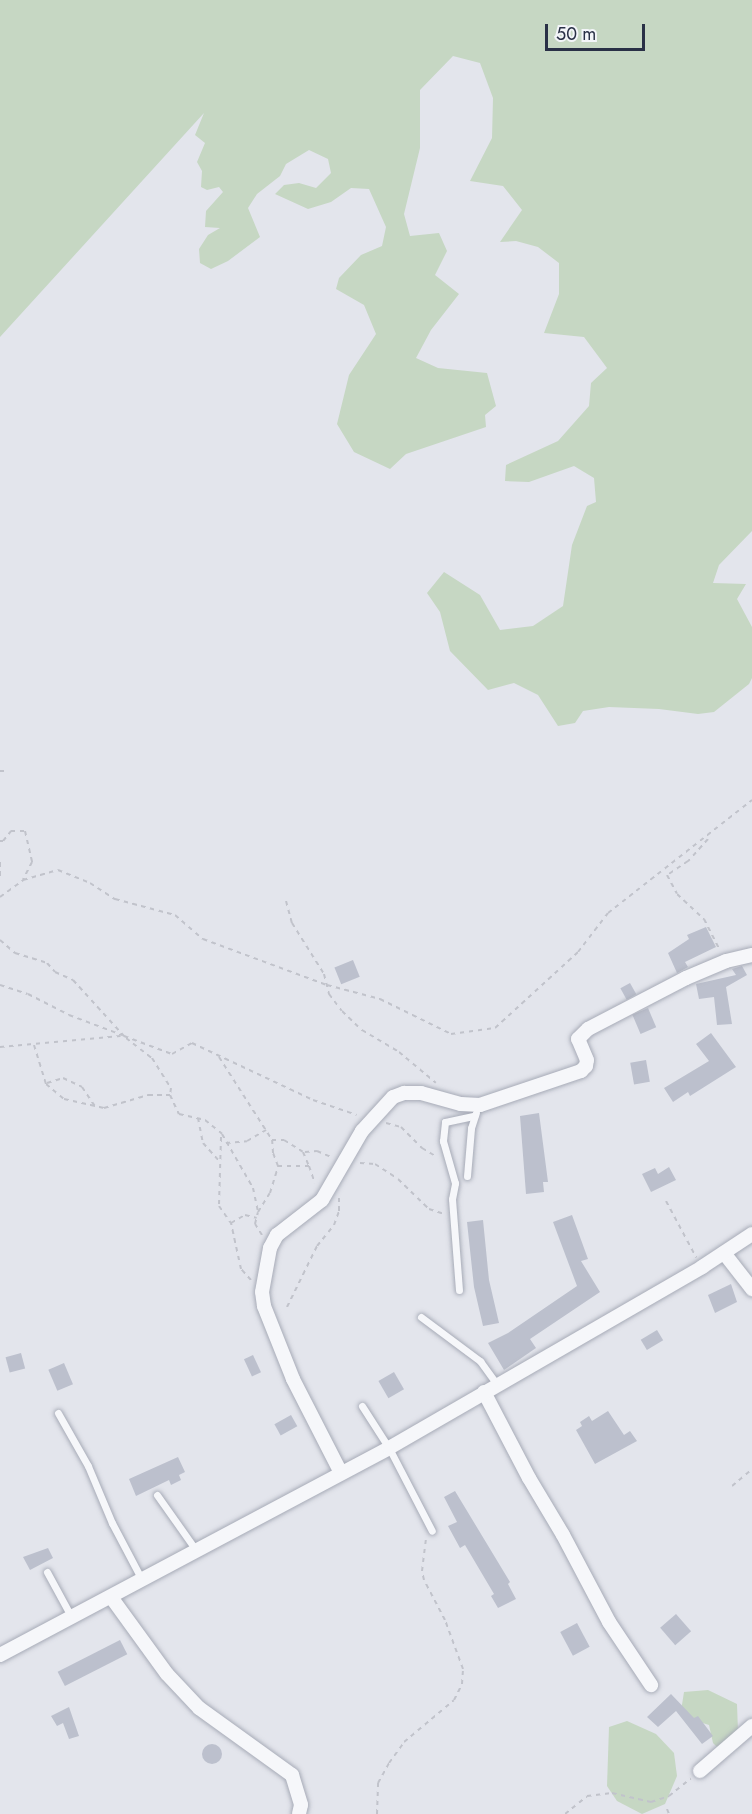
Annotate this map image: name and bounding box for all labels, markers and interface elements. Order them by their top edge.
scale bar [548,12,648,50]
text: 50 m [556,21,596,47]

